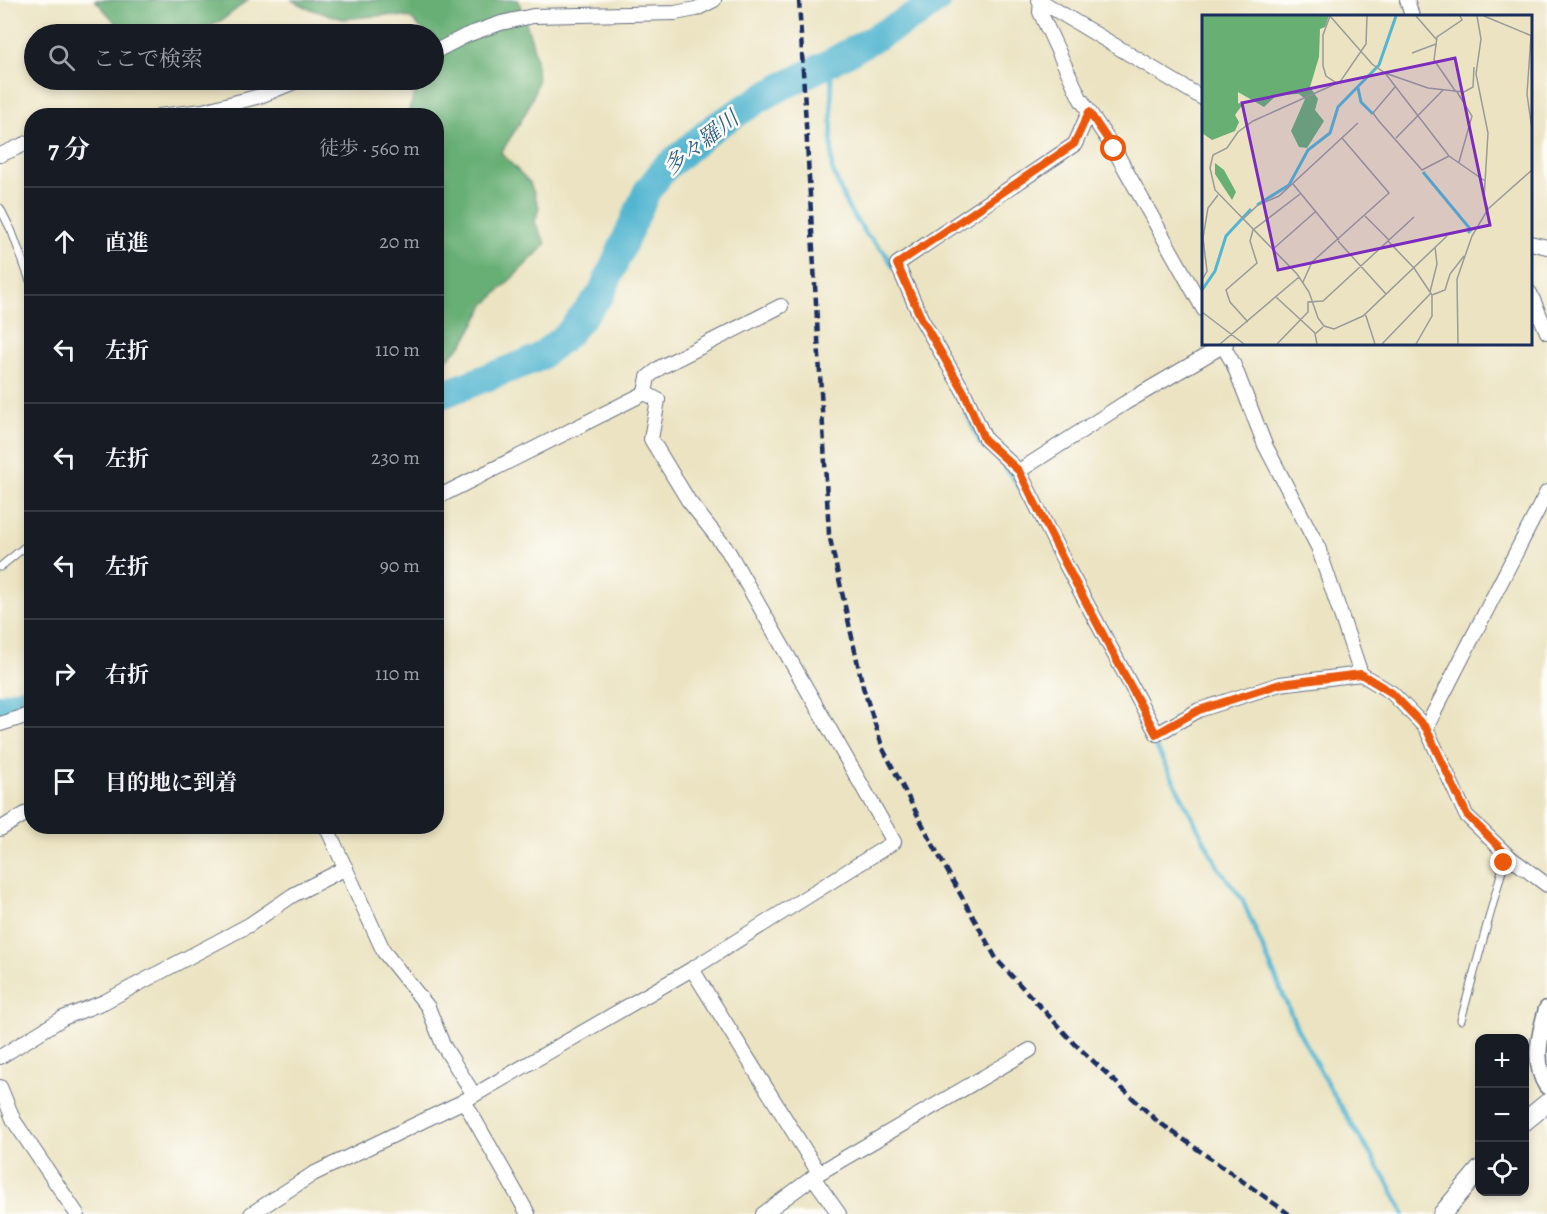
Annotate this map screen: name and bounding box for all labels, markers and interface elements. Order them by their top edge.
inset map [1202,15,1532,345]
search box [24,24,444,90]
icon: search [45,41,78,74]
text: ここで検索 [93,44,203,74]
water label: 多々羅川 [657,103,746,182]
text: 7 分 [48,132,90,167]
text: 徒歩 · 560 m [319,135,420,162]
route start [1100,135,1126,161]
icon: ahead [48,225,81,258]
text: 直進 [105,228,149,258]
text: 20 m [379,228,420,255]
icon: left [48,333,81,366]
text: 左折 [105,336,149,366]
text: 110 m [375,336,420,363]
icon: left [48,441,81,474]
text: 左折 [105,444,149,474]
text: 230 m [371,444,420,471]
icon: left [48,549,81,582]
text: 左折 [105,552,149,582]
text: 90 m [380,552,420,579]
icon: right [48,657,81,690]
text: 右折 [105,660,149,690]
text: 110 m [375,660,420,687]
icon: arrive [48,765,81,798]
text: 目的地に到着 [105,768,237,798]
route end [1490,849,1516,875]
map controls [1475,1034,1529,1196]
button: + [1475,1034,1529,1088]
button: − [1475,1088,1529,1142]
button: locate [1475,1142,1529,1196]

